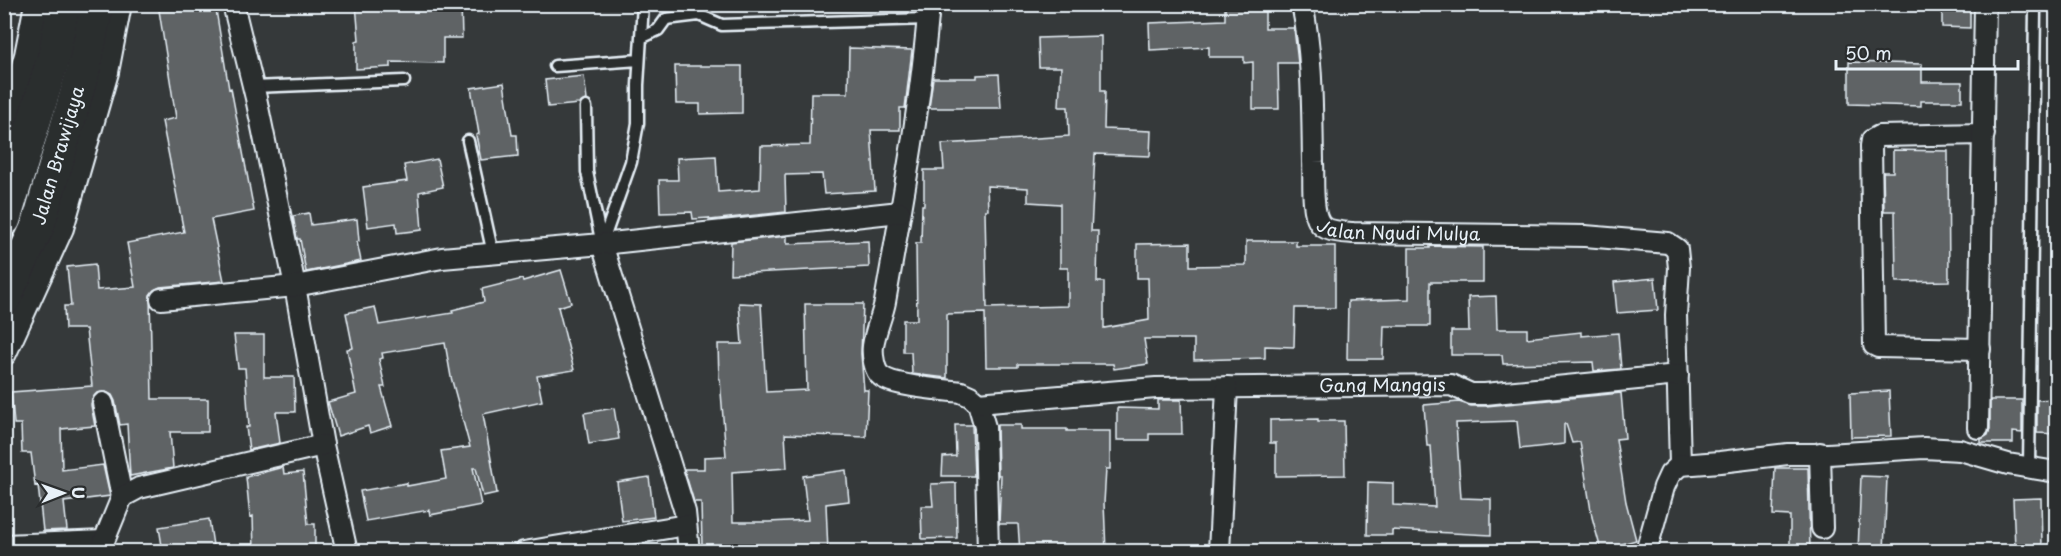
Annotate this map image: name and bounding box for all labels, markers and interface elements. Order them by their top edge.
scale bar [1836,33,2018,71]
text: 50 m [1845,39,1892,66]
street label: Jalan Brawijaya [24,82,90,228]
street label: Jalan Ngudi Mulya [1312,211,1481,247]
street label: Gang Manggis [1319,370,1446,398]
north arrow [33,463,93,523]
text: U [67,486,91,499]

